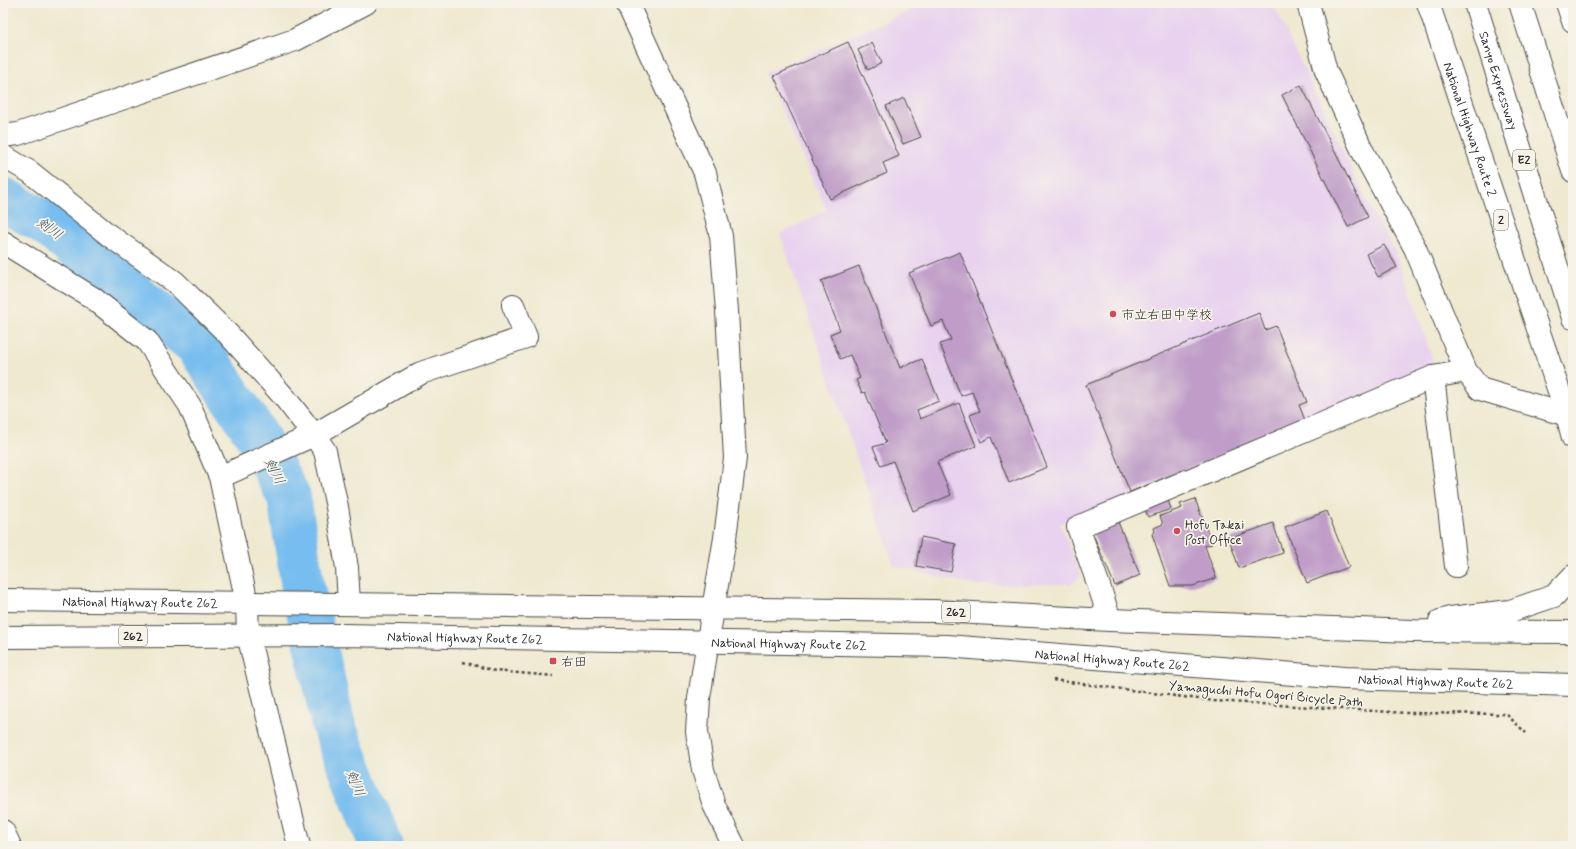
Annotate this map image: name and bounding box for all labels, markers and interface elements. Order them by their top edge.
street label: Sanyo Expressway [1474,29,1521,132]
street label: National Highway Route 2 [1439,60,1500,199]
road number: E2 [1513,150,1535,170]
road number: 2 [1494,210,1508,230]
water label: 剣川 [33,213,66,244]
place label: 市立右田中学校 [1121,307,1212,324]
marker: 市立右田中学校 [1108,309,1118,319]
water label: 剣川 [260,455,288,488]
place label: Hofu Takai Post Office [1185,517,1244,549]
marker: Hofu Takai Post Office [1172,526,1182,536]
street label: National Highway Route 262 [62,594,218,613]
road number: 262 [942,602,970,622]
road number: 262 [119,626,147,646]
street label: National Highway Route 262 [387,629,543,649]
street label: National Highway Route 262 [711,635,867,655]
street label: National Highway Route 262 [1034,646,1191,676]
place label: 右田 [561,654,587,671]
marker: 右田 [548,656,558,666]
street label: National Highway Route 262 [1357,671,1514,693]
street label: Yamaguchi Hofu Ogori Bicycle Path [1168,678,1364,712]
water label: 剣川 [341,767,369,800]

